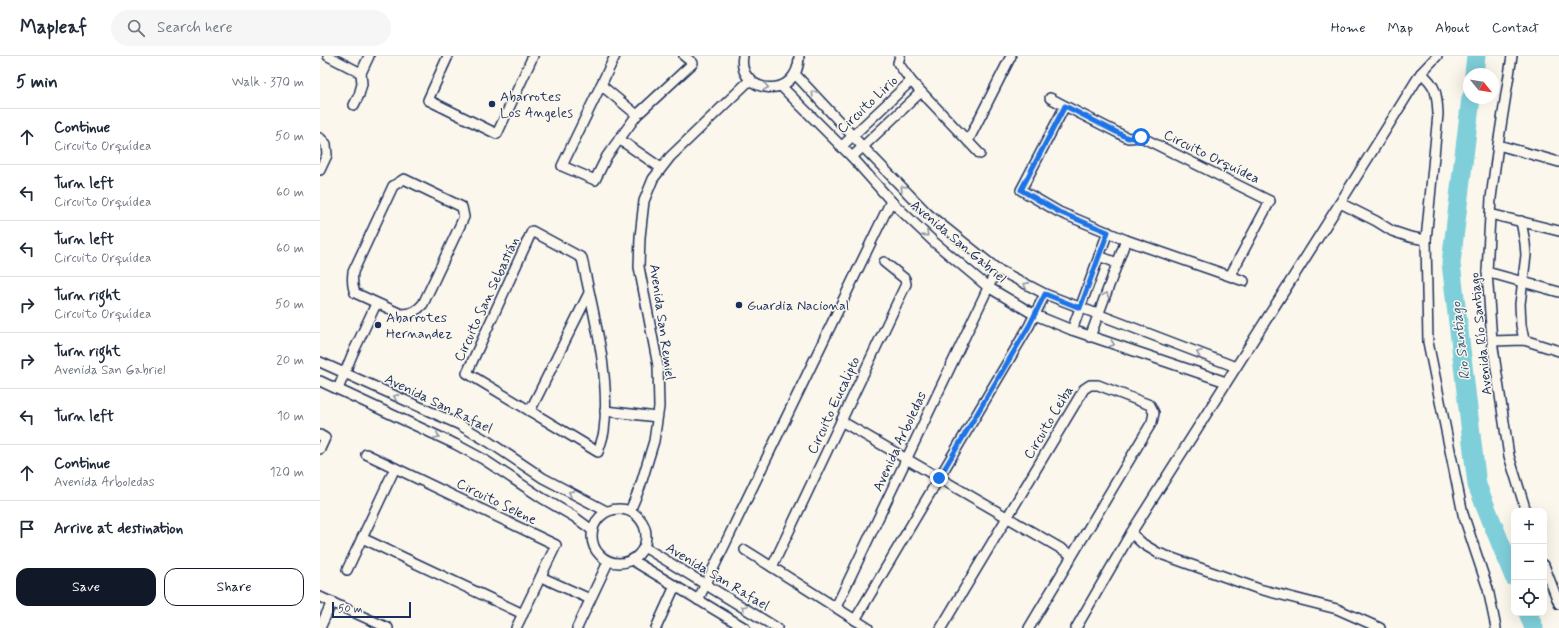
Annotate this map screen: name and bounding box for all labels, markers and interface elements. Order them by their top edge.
search box [111,10,391,46]
text: Mapleaf [20,15,87,40]
icon: search [125,17,147,39]
text: Search here [157,18,233,38]
text: Home [1331,19,1365,37]
text: Map [1387,19,1413,37]
text: About [1435,19,1470,37]
text: Contact [1492,19,1539,37]
north arrow [1463,68,1499,104]
text: 5 min [16,71,58,93]
street label: Circuito Lirio [833,72,902,138]
text: Walk · 370 m [232,74,304,91]
one-way arrow [763,82,770,91]
place label: Abarrotes Los Angeles [500,88,573,122]
one-way arrow [811,90,818,98]
marker: Abarrotes Los Angeles [487,99,497,109]
text: Continue [54,118,110,138]
icon: ahead [16,126,38,148]
street label: Circuito Orquídea [1160,126,1263,188]
text: 50 m [275,128,304,145]
route start [1132,128,1150,146]
text: Circuito Orquídea [54,138,151,155]
text: Turn left [54,174,114,194]
icon: left [16,182,38,204]
text: 60 m [276,184,304,201]
one-way arrow [900,185,908,193]
text: Circuito Orquídea [54,194,151,211]
street label: Avenida San Gabriel [907,196,1010,287]
one-way arrow [921,229,929,237]
text: Turn left [54,230,114,250]
street label: Circuito San Sebastián [450,234,524,365]
icon: left [16,238,38,260]
text: 60 m [276,240,304,257]
text: Circuito Orquídea [54,250,151,267]
street label: Avenida San Remiel [645,263,679,381]
street label: Avenida Río Santiago [1466,271,1496,396]
one-way arrow [1023,282,1031,290]
text: Turn right [54,286,121,306]
one-way arrow [1101,291,1109,298]
icon: right [16,294,38,316]
text: 50 m [275,296,304,313]
place label: Guardia Nacional [747,297,849,315]
marker: Guardia Nacional [734,300,744,310]
water label: Rio Santiago [1446,300,1476,381]
text: Circuito Orquídea [54,306,151,323]
place label: Abarrotes Hernandez [386,309,452,343]
marker: Abarrotes Hernandez [373,320,383,330]
one-way arrow [1109,339,1116,348]
text: Turn right [54,342,121,362]
icon: right [16,350,38,372]
one-way arrow [1196,350,1203,358]
text: 20 m [276,352,304,369]
street label: Circuito Eucalipto [803,354,864,457]
text: Avenida San Gabriel [54,362,165,379]
street label: Avenida San Rafael [382,370,496,438]
street label: Circuito Ceiba [1020,383,1078,462]
street label: Avenida Arboledas [869,389,931,494]
one-way arrow [393,393,400,401]
icon: left [16,406,38,428]
text: Turn left [54,407,114,427]
text: 10 m [277,408,304,425]
one-way arrow [433,431,440,439]
text: Continue [54,454,110,474]
icon: ahead [16,462,38,484]
text: 120 m [270,464,304,481]
route end [930,469,948,487]
text: Avenida Arboledas [54,474,155,491]
street label: Circuito Selene [453,475,540,529]
one-way arrow [568,490,575,497]
map controls [1511,508,1547,616]
button: + [1511,508,1547,544]
icon: arrive [16,518,38,540]
text: Arrive at destination [54,519,183,539]
street label: Avenida San Rafael [662,539,773,615]
button: − [1511,544,1547,580]
button: Save [16,568,156,606]
button: Share [164,568,304,606]
button: locate [1511,580,1547,616]
scale bar [332,600,411,619]
text: 50 m [338,602,363,616]
one-way arrow [741,605,748,612]

